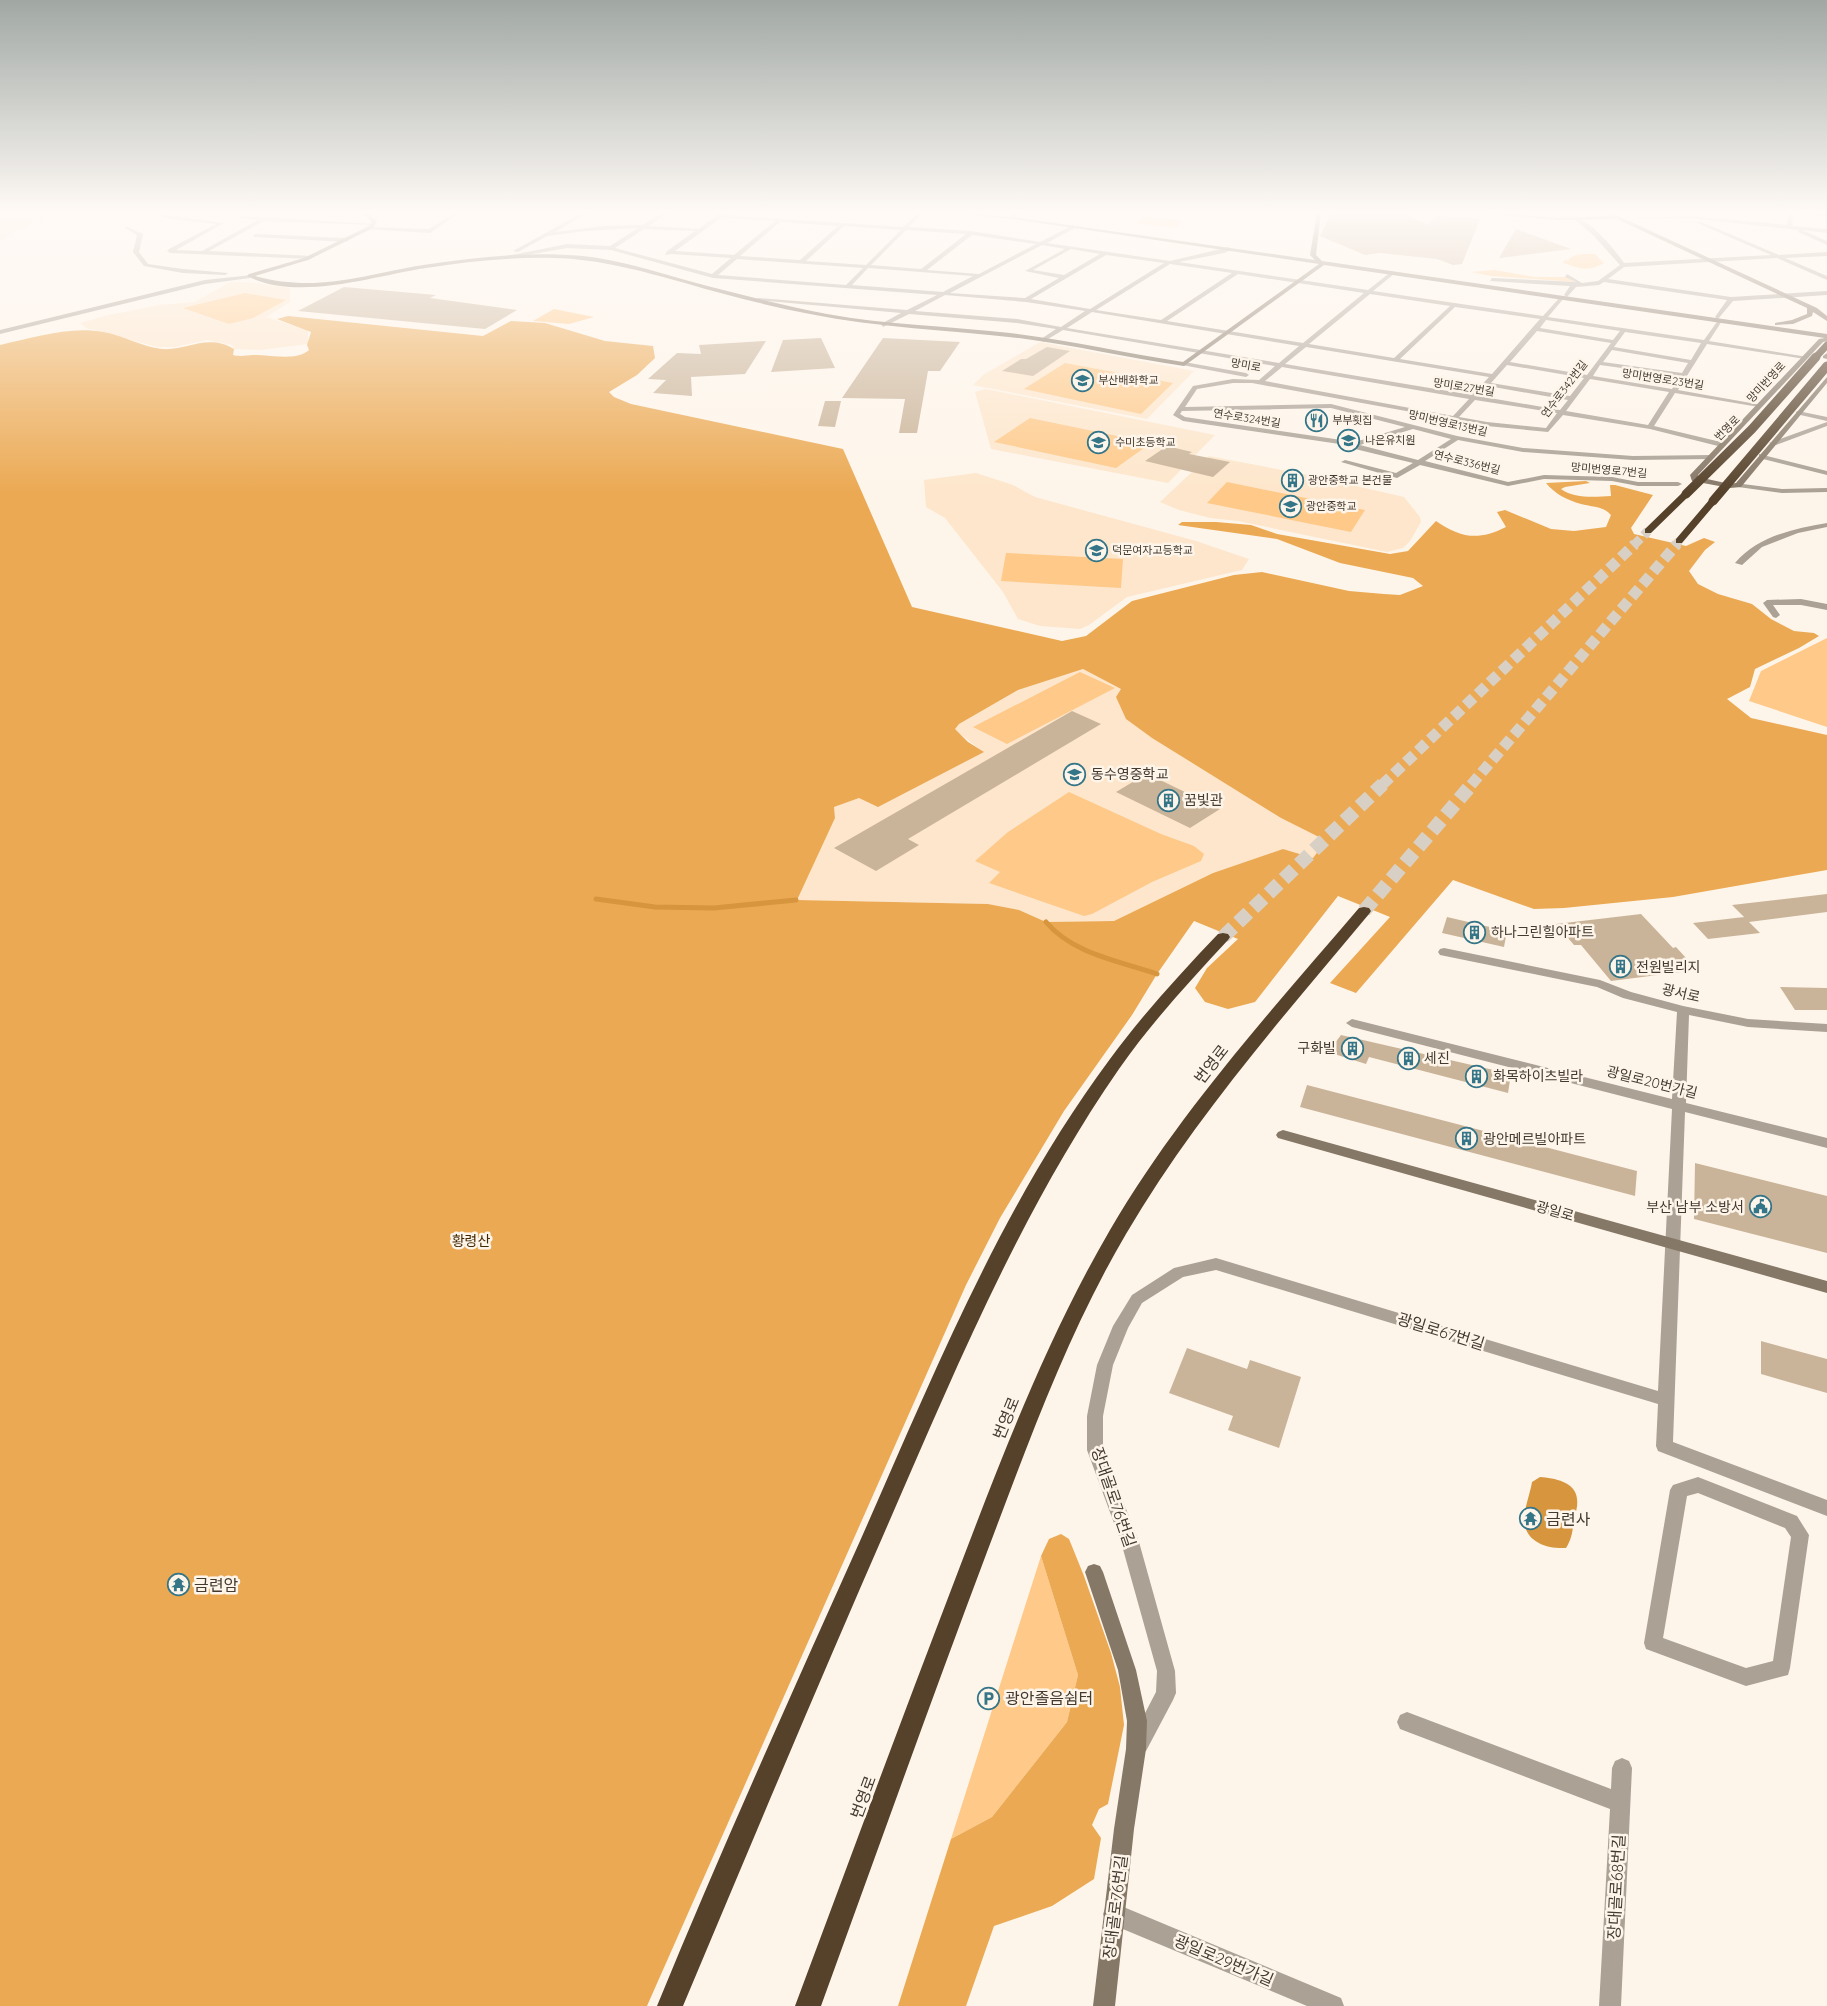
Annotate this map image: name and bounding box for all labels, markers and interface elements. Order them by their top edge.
street label: 망미로 [1230,355,1262,375]
street label: 연수로342번길 [1538,358,1590,420]
street label: 망미번영로 [1744,359,1788,405]
street label: 망미번영로23번길 [1621,366,1705,392]
school or university icon: 부산배화학교 [1070,368,1094,392]
place label: 부산배화학교 [1098,373,1159,387]
street label: 망미로27번길 [1432,375,1496,399]
street label: 연수로324번길 [1212,406,1282,430]
street label: 망미번영로13번길 [1407,407,1489,439]
restaurant icon: 부부횟집 [1304,408,1328,432]
street label: 번영로 [1711,412,1743,444]
place label: 부부횟집 [1332,413,1372,427]
school or university icon: 나은유치원 [1337,428,1361,452]
school or university icon: 수미초등학교 [1087,430,1111,454]
place label: 나은유치원 [1365,433,1416,447]
place label: 수미초등학교 [1115,435,1176,449]
street label: 연수로336번길 [1432,447,1502,477]
street label: 망미번영로7번길 [1570,460,1648,480]
building icon: 광안중학교 본건물 [1280,468,1304,492]
place label: 광안중학교 본건물 [1308,473,1392,487]
school or university icon: 광안중학교 [1278,494,1302,518]
place label: 광안중학교 [1306,499,1357,513]
school or university icon: 덕문여자고등학교 [1084,538,1108,562]
place label: 덕문여자고등학교 [1112,543,1193,557]
school or university icon: 동수영중학교 [1063,762,1087,786]
place label: 동수영중학교 [1091,765,1168,783]
building icon: 꿈빛관 [1156,788,1180,812]
place label: 꿈빛관 [1184,791,1223,809]
building icon: 하나그린힐아파트 [1463,920,1487,944]
place label: 하나그린힐아파트 [1491,923,1594,941]
building icon: 전원빌리지 [1608,955,1632,979]
place label: 전원빌리지 [1636,958,1700,976]
street label: 광서로 [1660,980,1702,1006]
building icon: 구화빌 [1340,1036,1364,1060]
place label: 구화빌 [1297,1039,1336,1057]
street label: 번영로 [1190,1040,1233,1088]
building icon: 세진 [1396,1046,1420,1070]
place label: 세진 [1424,1049,1450,1067]
street label: 광일로20번가길 [1605,1062,1699,1102]
building icon: 화목하이츠빌라 [1465,1064,1489,1088]
place label: 화목하이츠빌라 [1493,1067,1583,1085]
building icon: 광안메르빌아파트 [1455,1127,1479,1151]
place label: 광안메르빌아파트 [1483,1130,1586,1148]
public building icon: 부산 남부 소방서 [1748,1195,1772,1219]
street label: 광일로 [1534,1197,1576,1225]
place label: 부산 남부 소방서 [1646,1198,1744,1216]
park label: 황령산 [452,1232,490,1250]
street label: 광일로67번길 [1395,1308,1487,1354]
street label: 번영로 [988,1394,1024,1442]
street label: 장대골로76번길 [1088,1444,1140,1550]
temple icon: 금련사 [1518,1507,1542,1531]
place label: 금련사 [1546,1509,1590,1529]
temple icon: 금련암 [166,1573,190,1597]
place label: 금련암 [194,1575,238,1595]
parking icon: 광안졸음쉼터 [977,1686,1001,1710]
place label: 광안졸음쉼터 [1005,1688,1093,1708]
street label: 번영로 [846,1773,880,1821]
street label: 장대골로68번길 [1603,1834,1629,1940]
street label: 장대골로76번길 [1099,1854,1131,1960]
street label: 광일로29번가길 [1171,1930,1277,1990]

